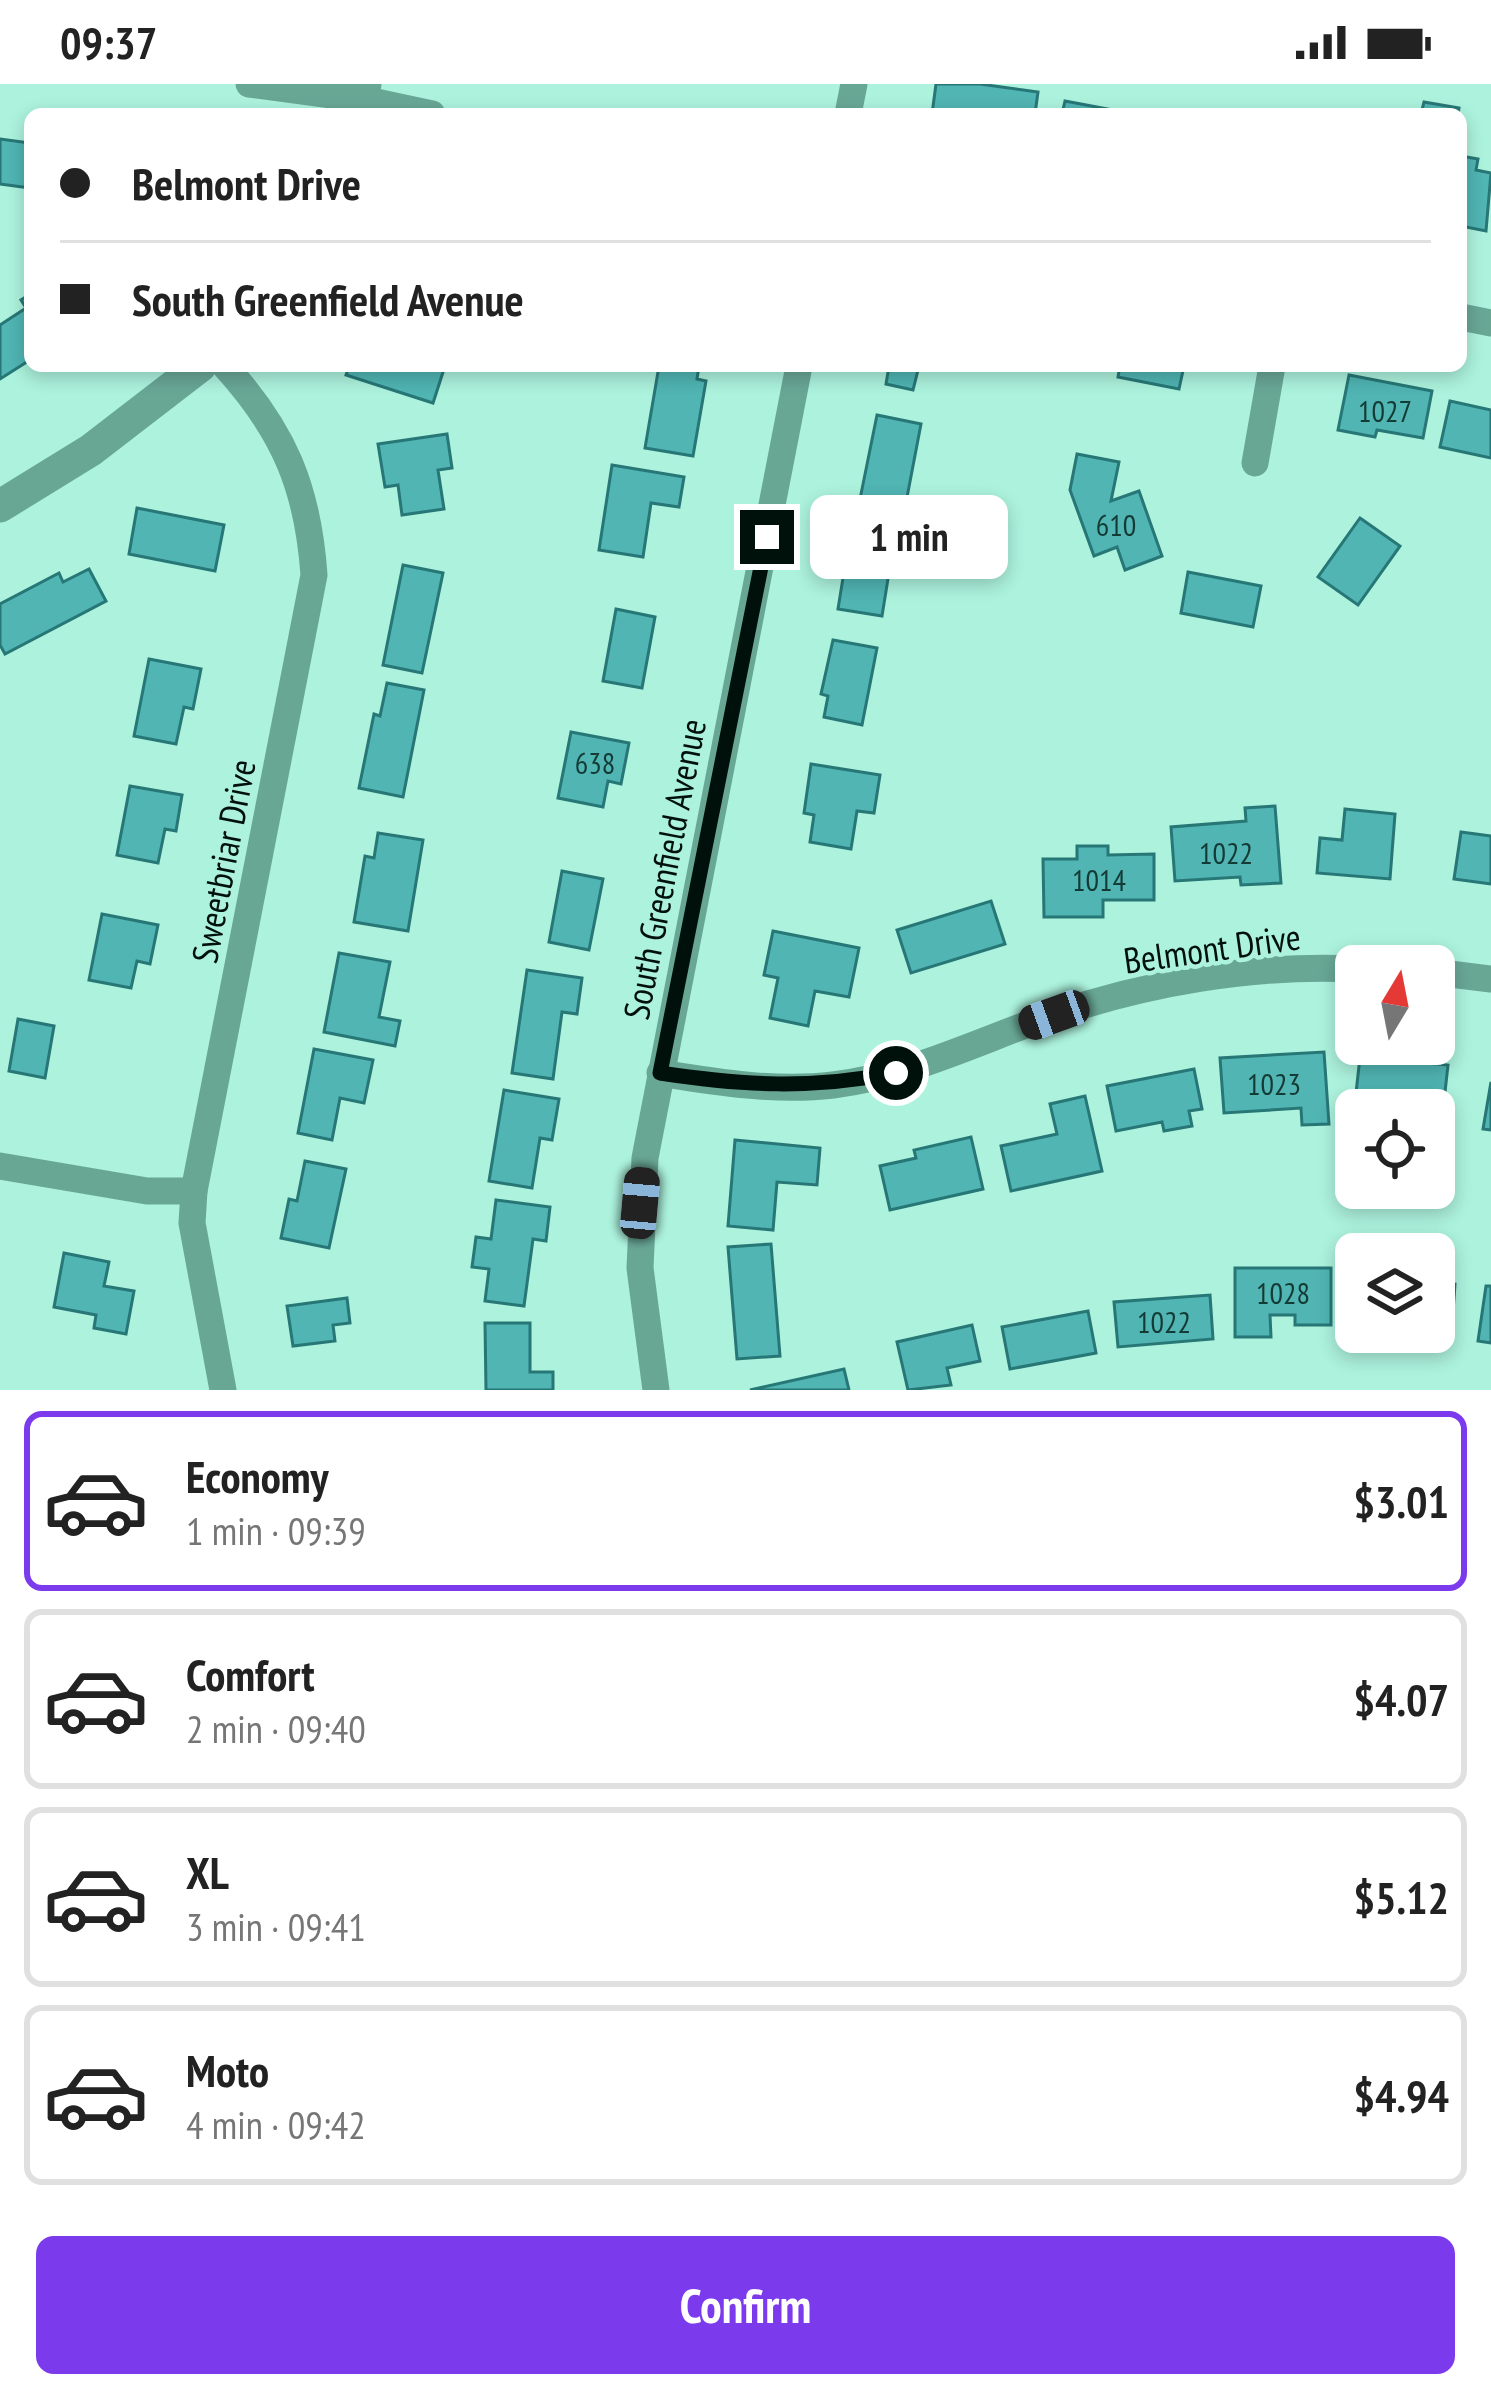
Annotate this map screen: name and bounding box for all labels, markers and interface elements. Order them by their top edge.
text: 09:37 [60,13,157,71]
text: Belmont Drive [132,154,361,212]
text: South Greenfield Avenue [132,270,524,328]
house number: 1027 [1358,391,1412,430]
callout: 1 min [809,495,1007,579]
house number: 610 [1096,505,1136,544]
route end [740,510,794,564]
text: 1 min [870,511,948,562]
street label: South Greenfield Avenue [612,715,716,1023]
house number: 638 [575,743,615,782]
street label: Sweetbriar Drive [180,755,266,967]
house number: 1022 [1199,833,1253,872]
house number: 1014 [1072,860,1126,899]
street label: Belmont Drive [1121,912,1303,984]
north arrow [1335,945,1455,1065]
map controls [1335,945,1455,1353]
car [1014,986,1094,1044]
route start [869,1046,923,1100]
house number: 1023 [1247,1064,1301,1103]
button: locate [1335,1089,1455,1209]
car [619,1166,661,1240]
button: layers [1335,1233,1455,1353]
house number: 1028 [1256,1273,1310,1312]
house number: 1022 [1137,1302,1191,1341]
icon: car [42,1447,150,1555]
text: Economy [186,1447,329,1505]
text: $3.01 [1353,1472,1449,1530]
text: 1 min · 09:39 [186,1505,366,1556]
icon: car [42,1645,150,1753]
text: Comfort [186,1645,315,1703]
text: $4.07 [1353,1670,1449,1728]
text: 2 min · 09:40 [186,1703,366,1754]
icon: car [42,1843,150,1951]
text: XL [186,1843,229,1901]
text: $5.12 [1353,1868,1449,1926]
text: 3 min · 09:41 [186,1901,366,1952]
icon: car [42,2041,150,2149]
text: Moto [186,2041,269,2099]
text: $4.94 [1353,2066,1449,2124]
text: 4 min · 09:42 [186,2099,366,2150]
button: Confirm [36,2236,1455,2374]

